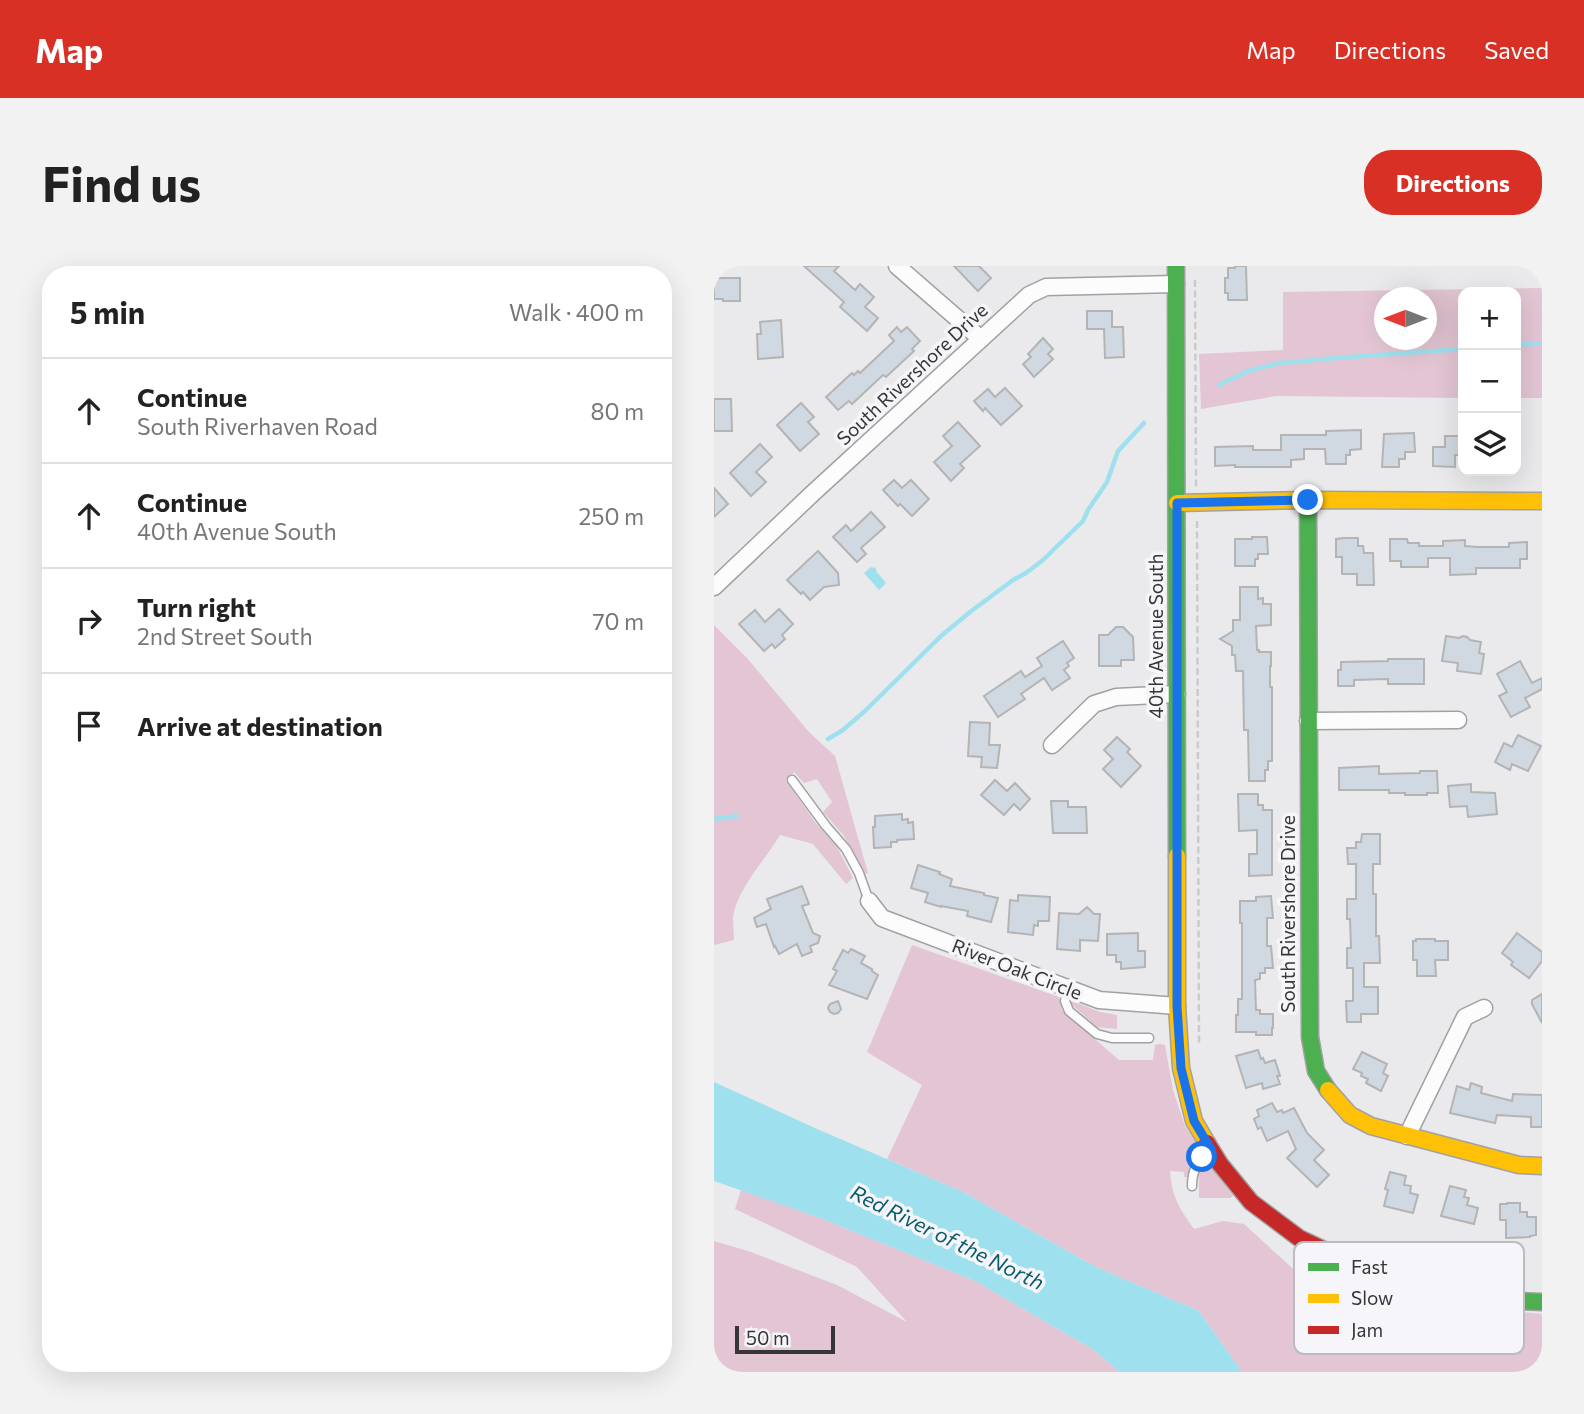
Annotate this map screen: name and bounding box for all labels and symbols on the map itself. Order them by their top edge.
north arrow [1374,287,1437,350]
street label: South Rivershore Drive [832,298,992,449]
route end [1292,484,1323,515]
street label: 40th Avenue South [1144,554,1167,718]
street label: South Rivershore Drive [1276,815,1299,1013]
street label: River Oak Circle [949,933,1085,1004]
route start [1186,1141,1217,1172]
water label: Red River of the North [847,1179,1048,1294]
legend [1294,1242,1524,1354]
text: Fast [1351,1255,1388,1278]
text: Slow [1351,1286,1393,1309]
text: Jam [1351,1318,1383,1341]
scale bar [735,1323,835,1355]

